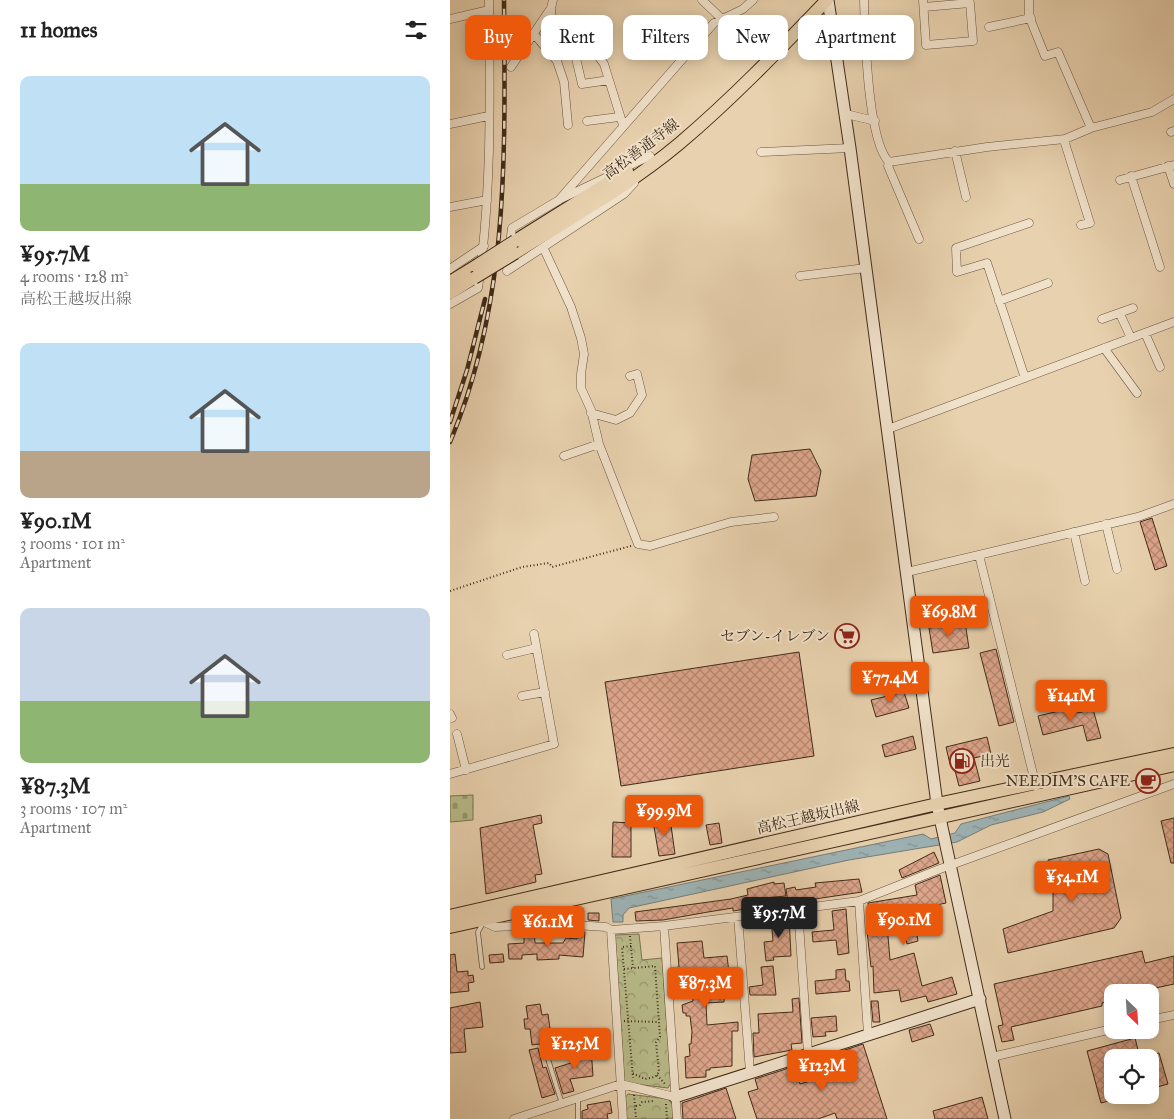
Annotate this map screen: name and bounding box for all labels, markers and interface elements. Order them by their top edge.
chip: Buy [465,15,531,60]
chip: Rent [541,15,613,60]
chip: Filters [623,15,708,60]
chip: New [718,15,788,60]
chip: Apartment [798,15,914,60]
icon: filters [402,16,430,44]
text: 11 homes [20,17,97,43]
icon: home [180,109,270,199]
street label: 高松善通寺線 [600,115,682,183]
text: ¥95.7M [20,241,90,267]
text: 4 rooms · 128 m² [20,267,129,286]
text: 高松王越坂出線 [20,289,132,308]
icon: home [180,376,270,466]
text: ¥90.1M [20,508,92,534]
text: 3 rooms · 101 m² [20,534,125,553]
text: Apartment [20,553,92,572]
pin: ¥69.8M [908,596,990,638]
text: ¥69.8M [921,602,977,621]
supermarket icon: セブン-イレブン [834,623,860,649]
place label: セブン-イレブン [720,627,830,645]
icon: home [180,641,270,731]
pin: ¥77.4M [849,662,931,704]
text: ¥77.4M [862,668,918,687]
pin: ¥141M [1036,680,1106,722]
text: ¥141M [1047,686,1095,705]
fuel station icon: 出光 [949,748,975,774]
place label: 出光 [980,752,1010,770]
cafe icon: NEEDIM'S CAFE [1135,768,1161,794]
place label: NEEDIM'S CAFE [1006,772,1130,790]
text: ¥87.3M [20,773,90,799]
pin: ¥99.9M [623,794,705,837]
street label: 高松王越坂出線 [755,796,861,838]
text: 3 rooms · 107 m² [20,799,127,818]
text: ¥99.9M [636,801,692,820]
text: Apartment [20,818,92,837]
pin: ¥54.1M [1031,860,1113,903]
text: ¥54.1M [1046,867,1098,886]
pin: ¥95.7M [738,896,820,939]
text: ¥95.7M [752,903,806,922]
pin: ¥90.1M [863,904,945,946]
pin: ¥61.1M [507,906,589,948]
text: ¥90.1M [877,910,931,929]
text: ¥61.1M [522,912,574,931]
pin: ¥87.3M [664,966,746,1009]
text: ¥87.3M [678,973,732,992]
north arrow [1104,984,1159,1039]
map controls [1104,984,1159,1104]
pin: ¥125M [540,1028,610,1070]
text: ¥125M [551,1034,599,1053]
button: locate [1104,1049,1159,1104]
pin: ¥123M [787,1050,857,1092]
text: ¥123M [798,1056,846,1075]

